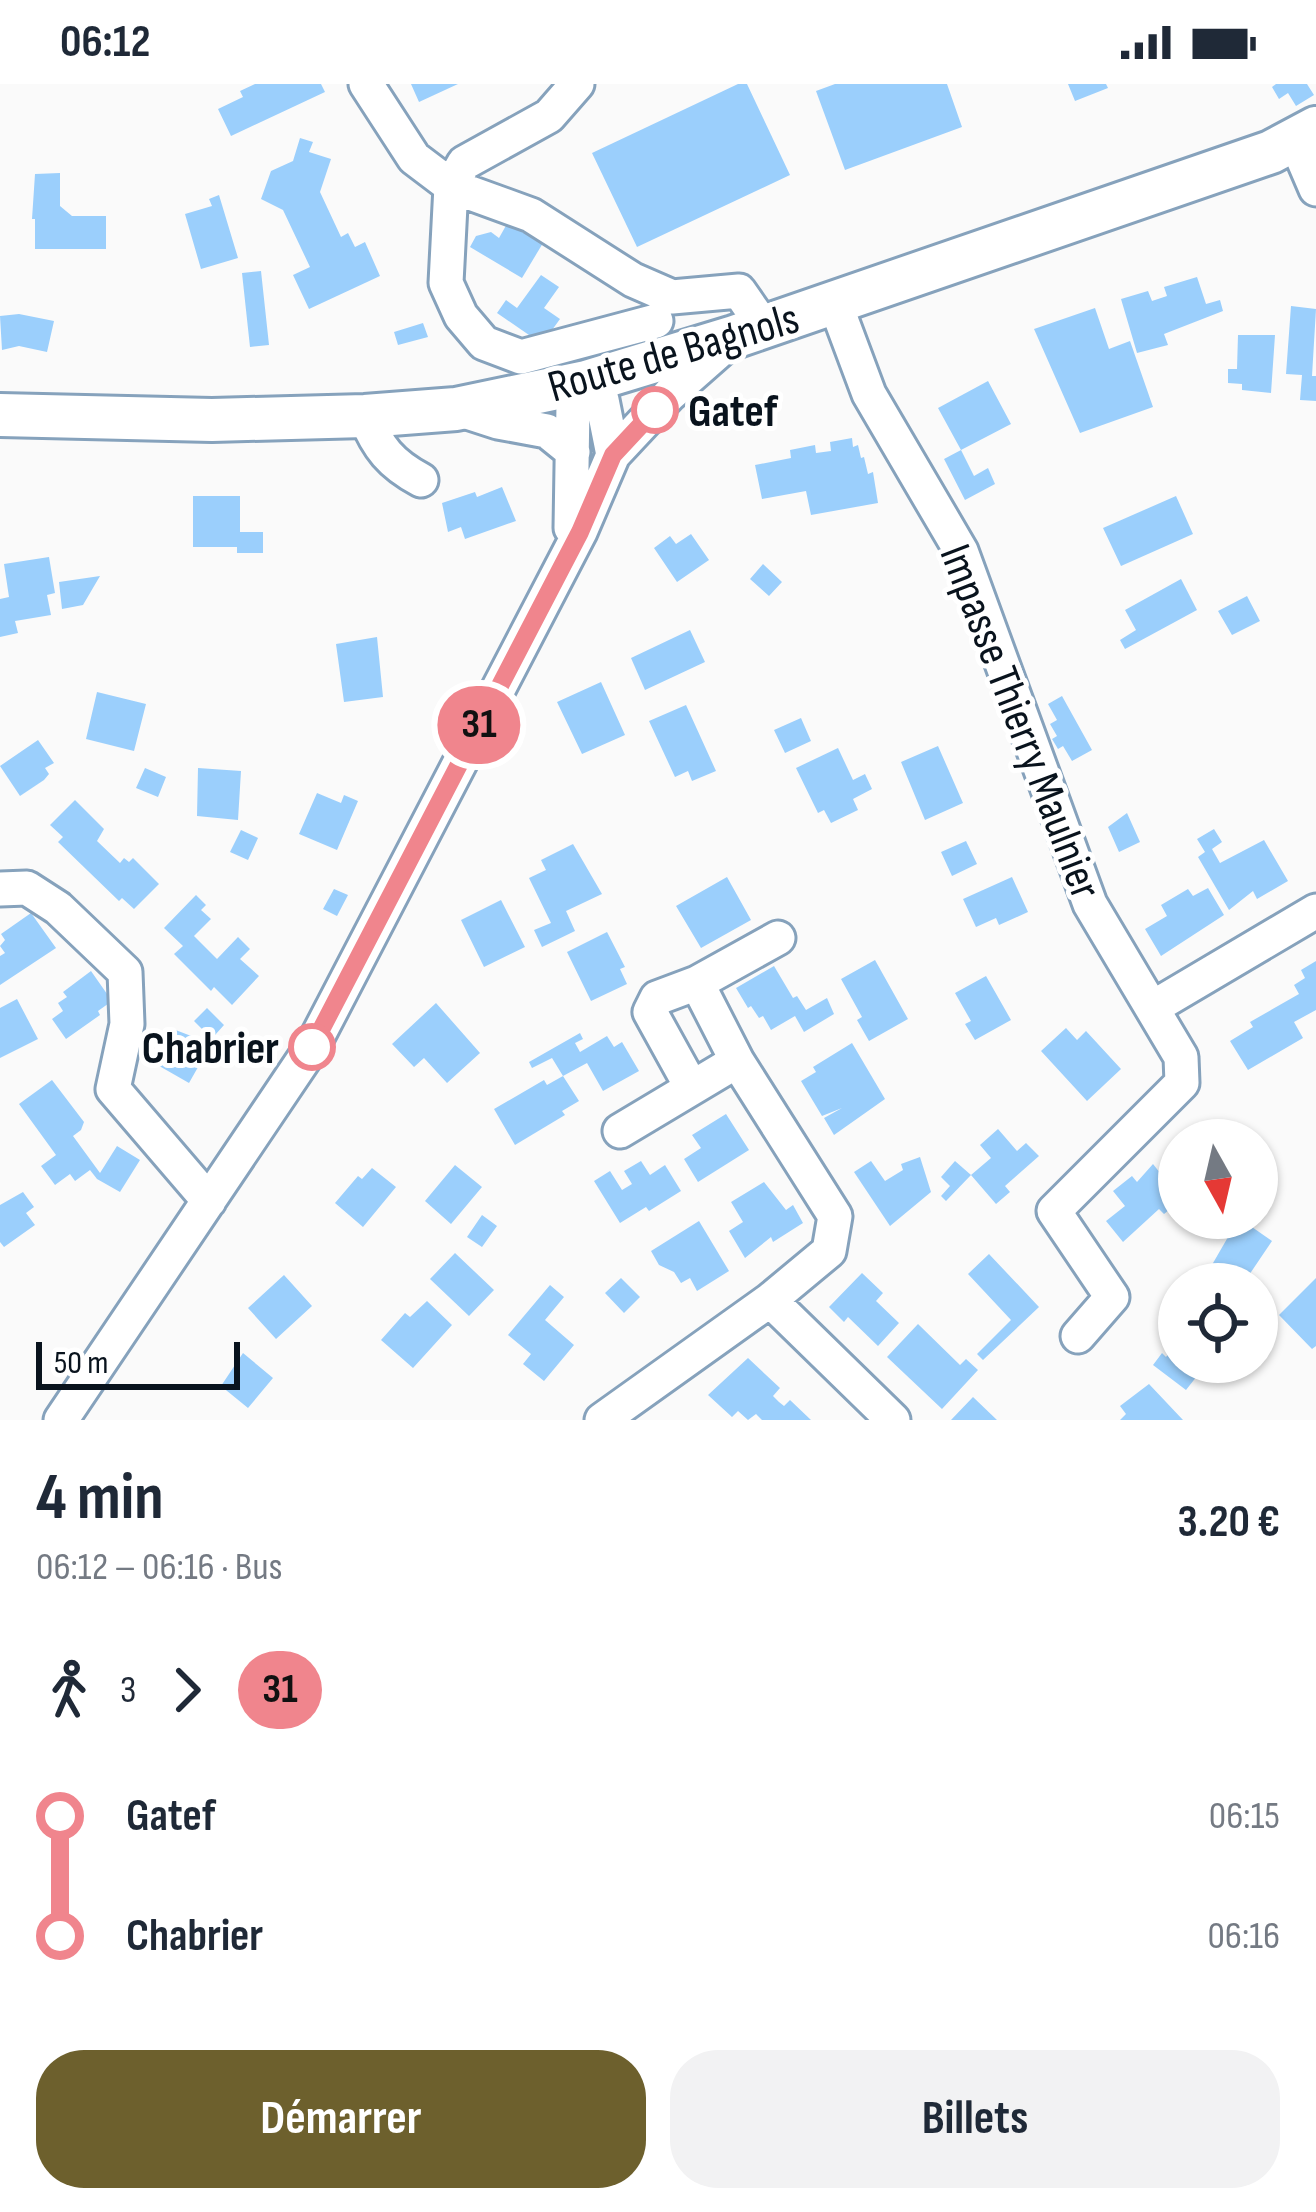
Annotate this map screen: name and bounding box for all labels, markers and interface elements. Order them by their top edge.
text: 06:12 [60,15,151,70]
street label: Route de Bagnols [542,291,805,415]
place label: Gatef [688,385,779,440]
marker: Gatef [633,388,677,432]
street label: Impasse Thierry Maulnier [927,537,1113,907]
line badge: 31 [425,686,533,764]
text: 31 [461,699,497,750]
place label: Chabrier [142,1022,279,1077]
marker: Chabrier [290,1025,334,1069]
north arrow [1158,1119,1278,1239]
map controls [1158,1119,1278,1383]
button: locate [1158,1263,1278,1383]
scale bar [36,1336,240,1389]
text: 50 m [54,1343,108,1383]
text: 4 min [36,1459,164,1538]
text: 3.20 € [1178,1495,1280,1550]
text: 06:12 – 06:16 · Bus [36,1544,283,1591]
icon: walk [36,1657,102,1723]
icon: forward [154,1657,220,1723]
text: 31 [262,1664,298,1715]
text: 3 [120,1667,136,1714]
text: Gatef [126,1789,216,1844]
text: 06:15 [1209,1793,1280,1840]
text: Chabrier [126,1909,263,1964]
text: 06:16 [1207,1913,1280,1960]
button: Démarrer [36,2050,646,2188]
button: Billets [670,2050,1280,2188]

